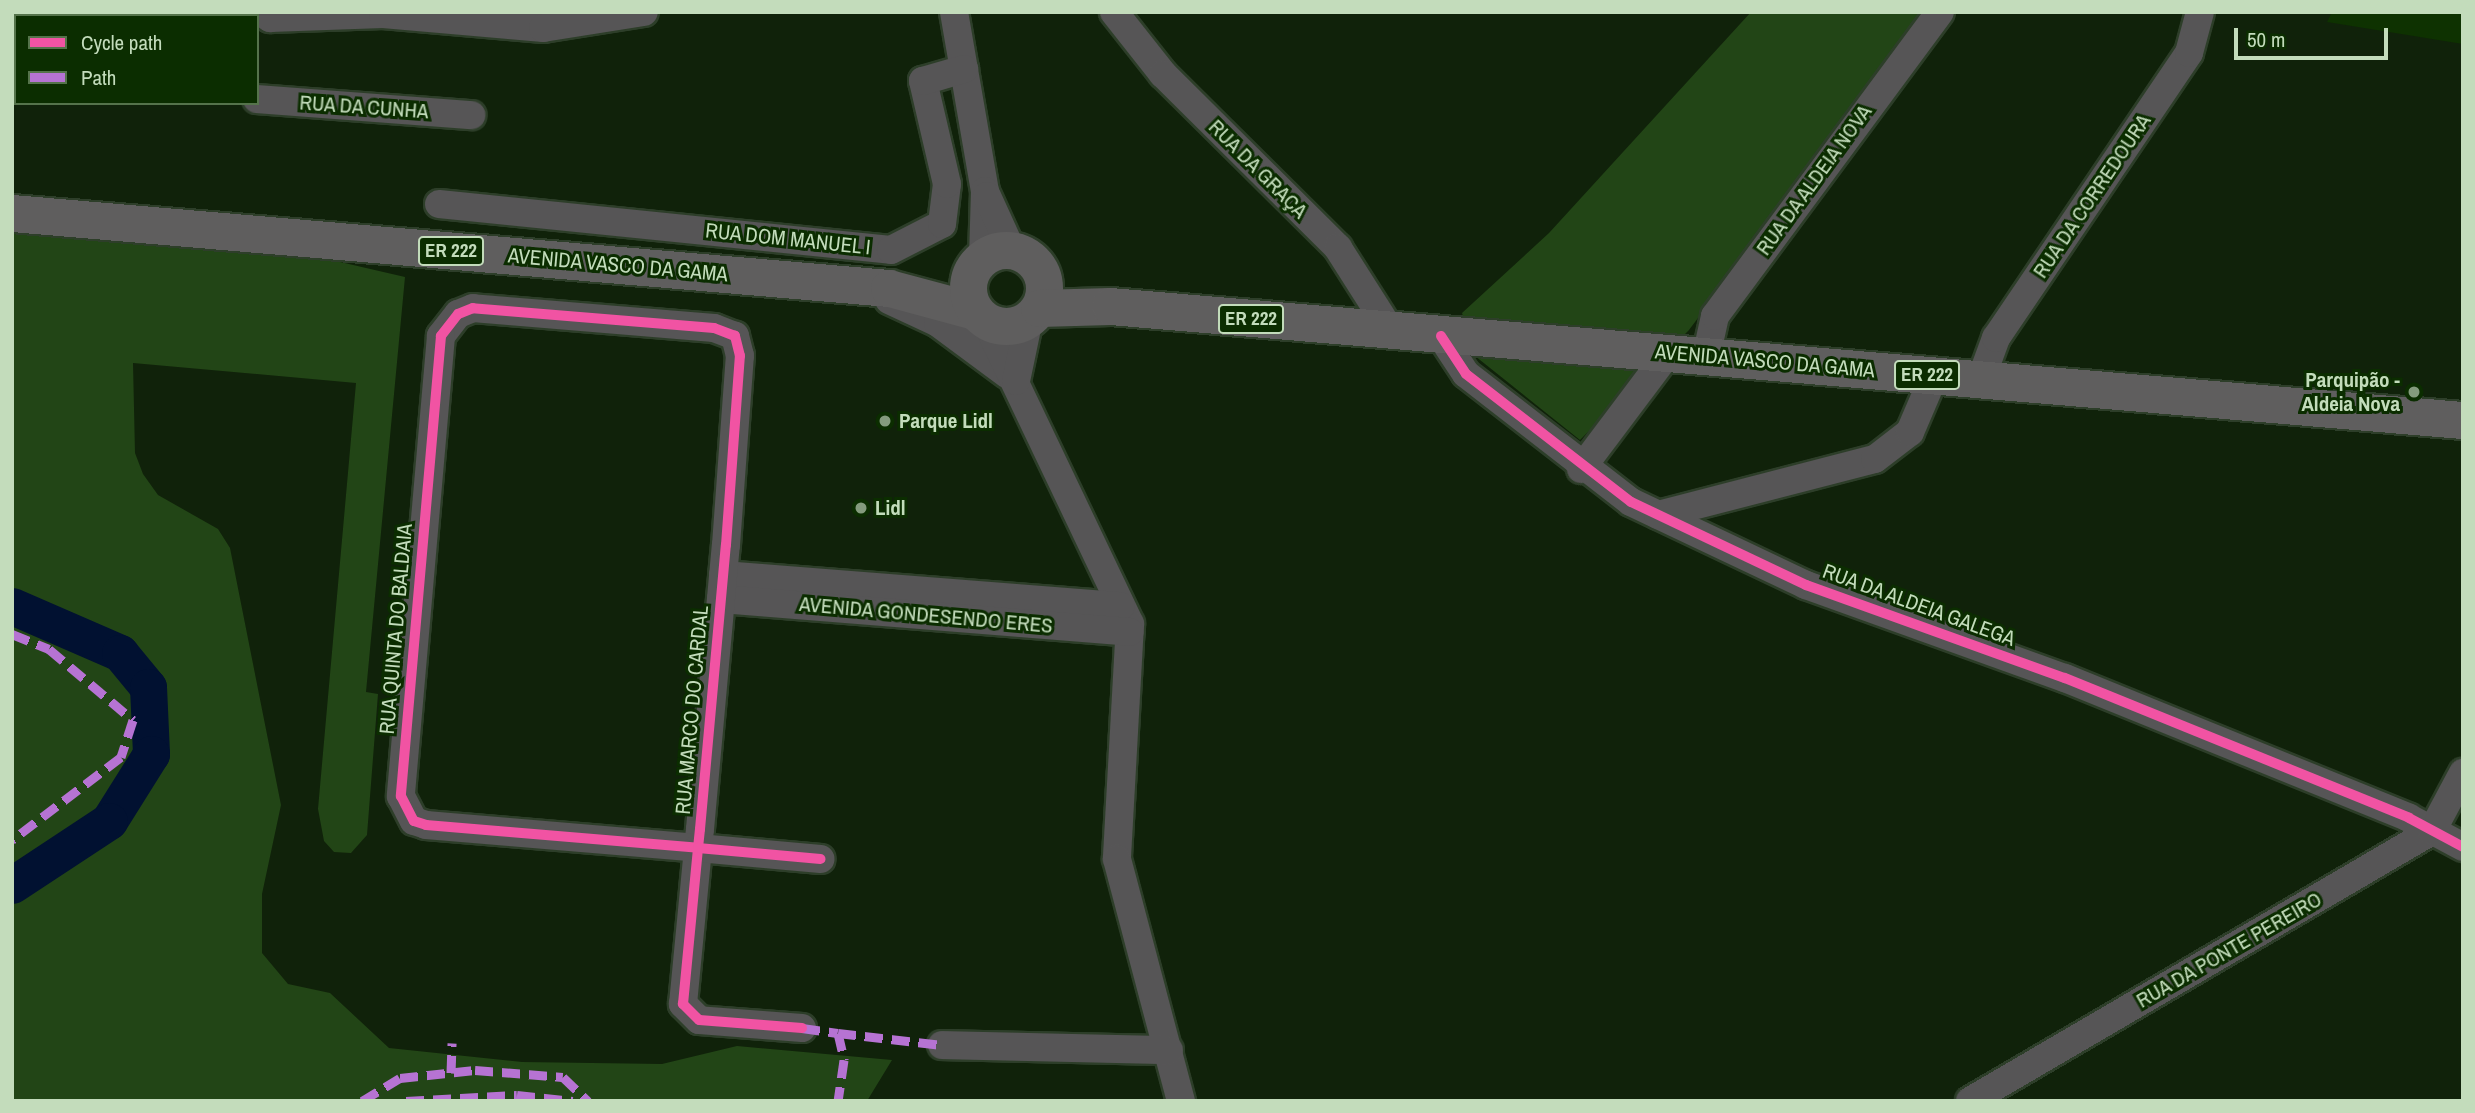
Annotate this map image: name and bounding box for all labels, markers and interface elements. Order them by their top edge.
legend [14,14,259,105]
scale bar [2237,14,2391,58]
text: 50 m [2247,25,2285,54]
text: Cycle path [81,28,162,57]
text: Path [81,63,116,92]
street label: RUA DA CUNHA [298,90,430,124]
street label: RUA DA ALDEIA NOVA [1750,98,1878,262]
street label: RUA DA CORREDOURA [2027,108,2157,284]
street label: RUA DA GRAÇA [1203,114,1313,224]
street label: RUA DOM MANUEL I [703,218,873,260]
road number: ER 222 [418,235,484,266]
street label: AVENIDA VASCO DA GAMA [506,243,730,287]
road number: ER 222 [1218,304,1284,334]
street label: AVENIDA VASCO DA GAMA [1653,339,1877,383]
road number: ER 222 [1894,360,1960,390]
place label: Parquipão - Aldeia Nova [2301,367,2400,417]
marker: Parquipão - Aldeia Nova [2406,384,2422,400]
place label: Parque Lidl [899,408,993,434]
marker: Parque Lidl [877,413,893,429]
place label: Lidl [875,495,906,521]
marker: Lidl [853,500,869,516]
street label: RUA QUINTA DO BALDAIA [374,522,418,736]
street label: RUA DA ALDEIA GALEGA [1818,558,2020,652]
street label: AVENIDA GONDESENDO ERES [798,591,1054,639]
street label: RUA MARCO DO CARDAL [670,604,714,816]
street label: RUA DA PONTE PEREIRO [2131,886,2327,1014]

